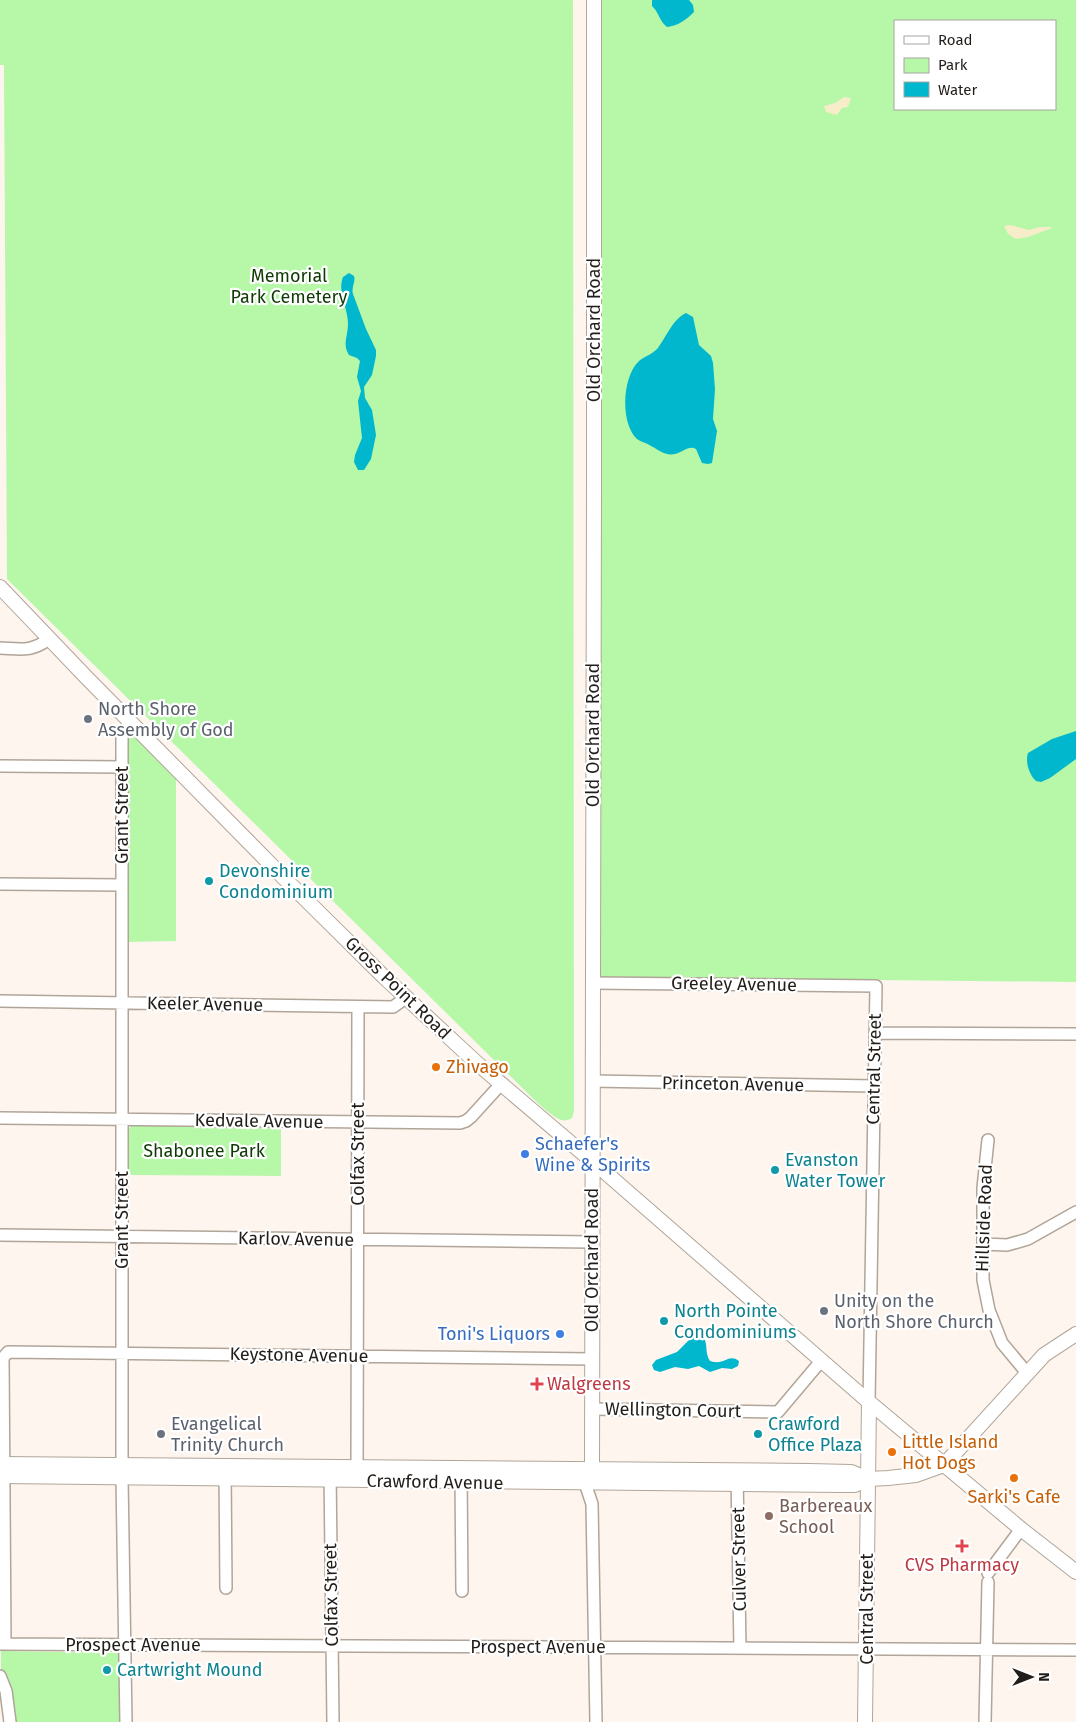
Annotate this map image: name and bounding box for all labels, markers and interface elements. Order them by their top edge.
legend [894,20,1056,110]
text: Road [938,31,973,49]
text: Park [938,56,968,74]
text: Water [938,81,977,99]
street label: Old Orchard Road [583,258,605,402]
park label: Memorial Park Cemetery [231,265,348,308]
street label: Old Orchard Road [582,663,604,807]
place label: North Shore Assembly of God [98,698,234,741]
marker: North Shore Assembly of God [82,713,94,725]
street label: Grant Street [111,765,133,864]
place label: Devonshire Condominium [219,860,333,903]
marker: Devonshire Condominium [203,875,215,887]
street label: Gross Point Road [341,932,455,1044]
street label: Greeley Avenue [671,972,797,996]
street label: Keeler Avenue [147,992,263,1016]
street label: Central Street [862,1013,886,1125]
place label: Zhivago [446,1056,509,1078]
marker: Zhivago [430,1061,442,1073]
street label: Princeton Avenue [662,1072,804,1096]
street label: Colfax Street [347,1102,369,1206]
street label: Kedvale Avenue [195,1109,323,1133]
place label: Schaefer's Wine & Spirits [535,1133,650,1176]
park label: Shabonee Park [143,1140,266,1162]
marker: Schaefer's Wine & Spirits [519,1148,531,1160]
place label: Evanston Water Tower [785,1149,885,1192]
marker: Evanston Water Tower [769,1164,781,1176]
street label: Hillside Road [971,1164,997,1272]
street label: Grant Street [111,1170,133,1269]
street label: Old Orchard Road [581,1188,603,1332]
street label: Karlov Avenue [238,1227,354,1251]
place label: Unity on the North Shore Church [834,1290,994,1333]
place label: North Pointe Condominiums [674,1300,797,1343]
marker: Unity on the North Shore Church [818,1305,830,1317]
marker: North Pointe Condominiums [658,1315,670,1327]
place label: Toni's Liquors [438,1323,550,1345]
marker: Toni's Liquors [554,1328,566,1340]
street label: Keystone Avenue [229,1343,369,1367]
place label: Walgreens [547,1373,631,1395]
marker: Walgreens [531,1378,543,1390]
street label: Wellington Court [605,1398,742,1422]
place label: Evangelical Trinity Church [171,1413,284,1456]
place label: Crawford Office Plaza [768,1413,862,1456]
marker: Evangelical Trinity Church [155,1428,167,1440]
marker: Crawford Office Plaza [752,1428,764,1440]
place label: Little Island Hot Dogs [902,1431,999,1474]
marker: Little Island Hot Dogs [886,1446,898,1458]
street label: Crawford Avenue [366,1470,504,1494]
marker: Sarki's Cafe [1008,1472,1020,1484]
place label: Sarki's Cafe [967,1486,1061,1508]
place label: Barbereaux School [779,1495,872,1538]
street label: Culver Street [727,1506,751,1611]
marker: Barbereaux School [763,1510,775,1522]
marker: CVS Pharmacy [956,1540,968,1552]
street label: Colfax Street [319,1543,343,1647]
street label: Central Street [856,1553,878,1665]
place label: CVS Pharmacy [905,1554,1019,1576]
street label: Prospect Avenue [65,1634,201,1656]
street label: Prospect Avenue [470,1636,606,1658]
north arrow [1006,1652,1056,1702]
place label: Cartwright Mound [117,1659,263,1681]
marker: Cartwright Mound [101,1664,113,1676]
text: N [1035,1672,1052,1682]

